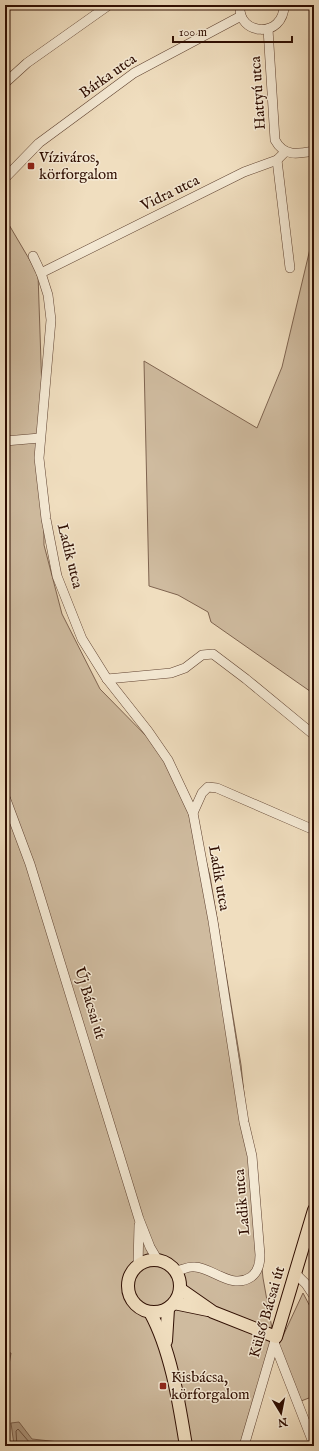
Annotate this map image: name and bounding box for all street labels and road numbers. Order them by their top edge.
street label: Bárka utca [76,49,141,103]
street label: Hattyú utca [246,55,270,131]
street label: Vidra utca [137,170,203,216]
street label: Ladik utca [53,522,87,591]
street label: Ladik utca [204,844,234,913]
street label: Új Bácsai út [70,965,110,1041]
street label: Ladik utca [230,1168,254,1236]
street label: Külső Bácsai út [245,1264,289,1360]

